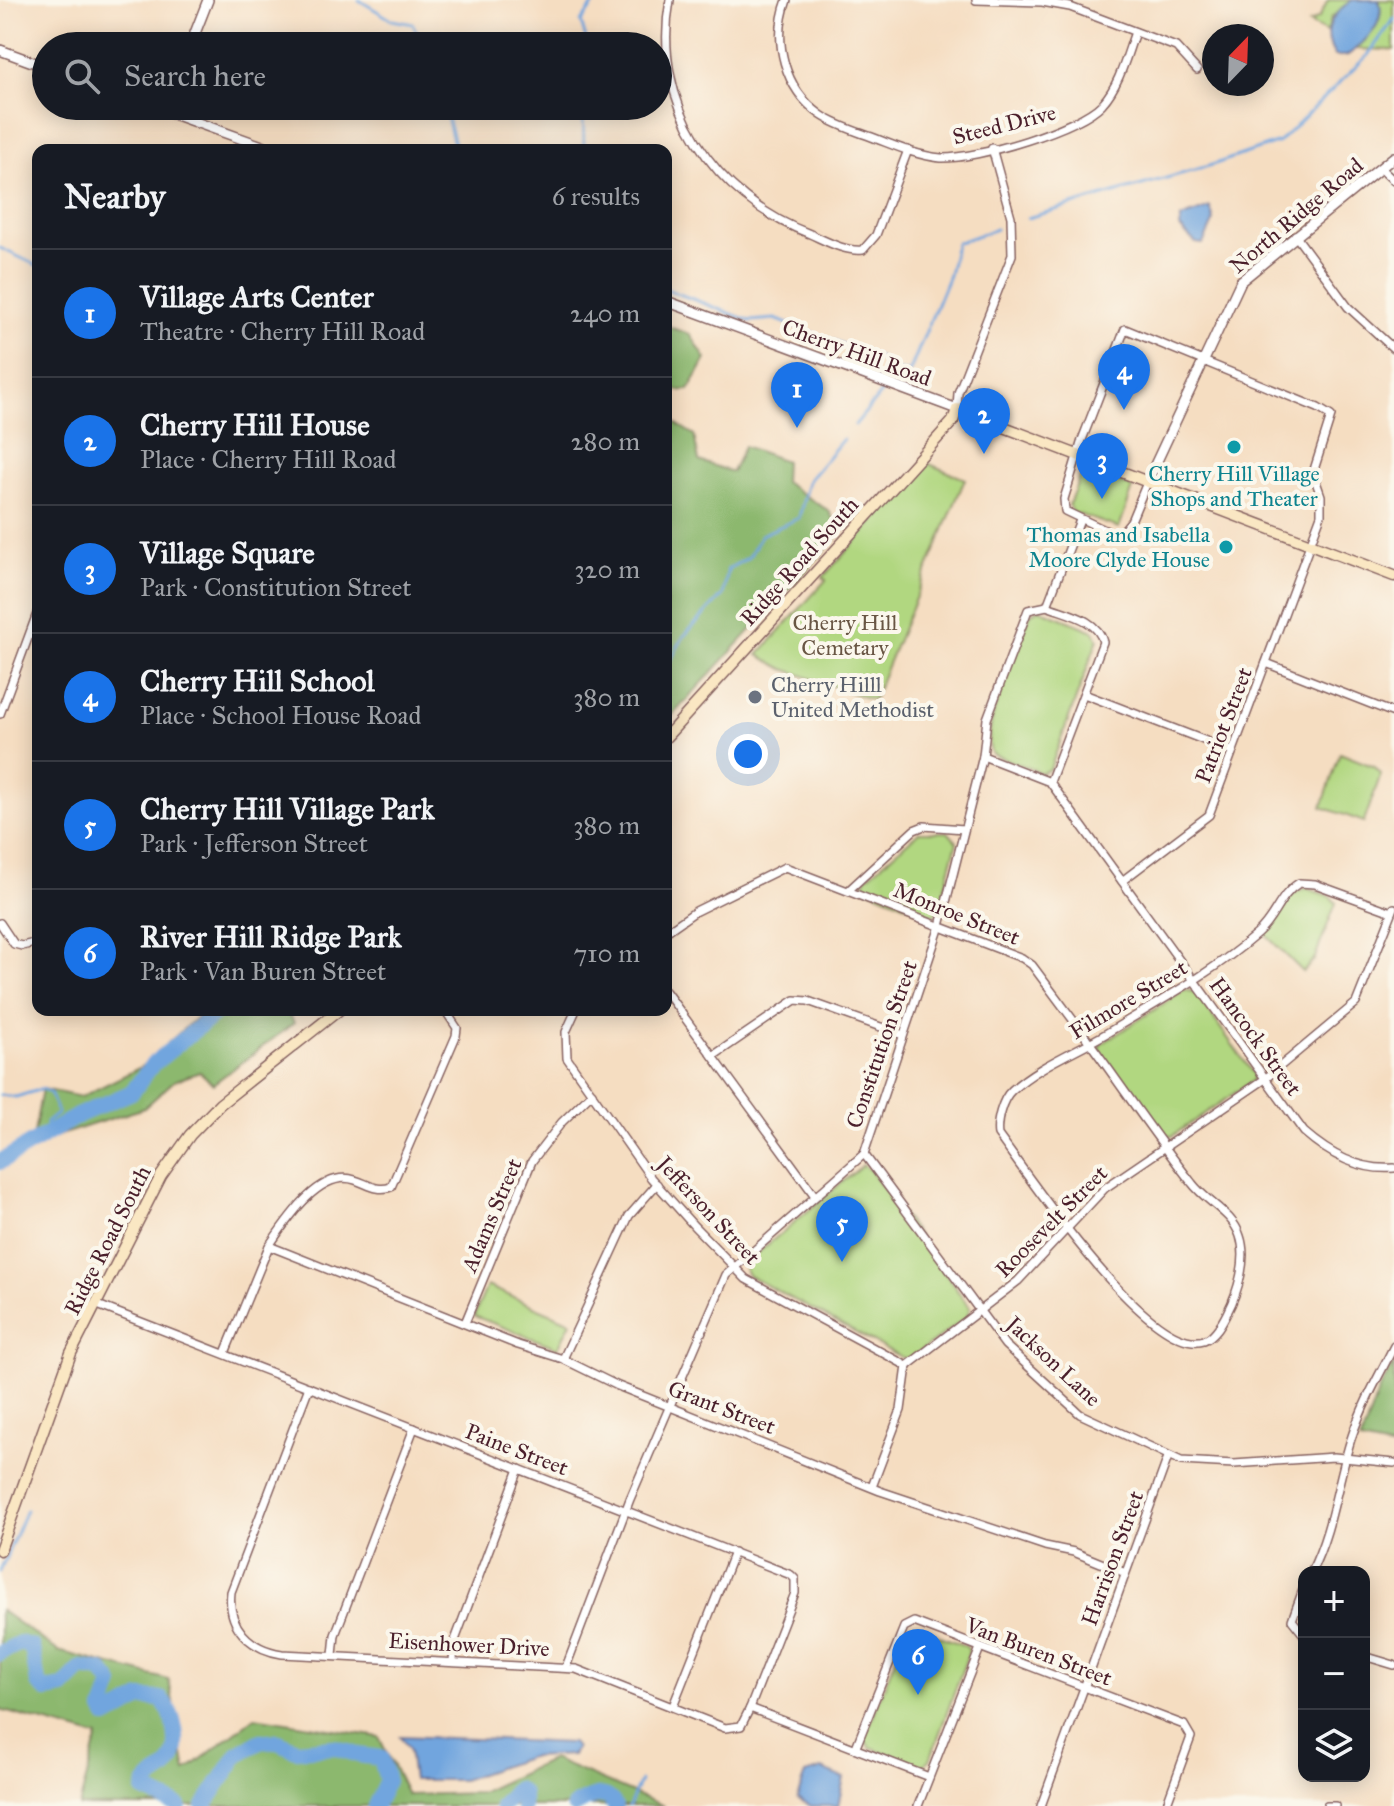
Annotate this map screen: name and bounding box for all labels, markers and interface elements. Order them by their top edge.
north arrow [1202,24,1274,96]
search box [32,32,672,120]
icon: search [60,54,104,98]
text: Search here [124,58,266,94]
street label: Steed Drive [950,99,1059,150]
street label: North Ridge Road [1224,152,1369,279]
text: Nearby [64,176,166,217]
text: 6 results [552,180,640,212]
text: Village Arts Center [140,279,374,315]
text: 1 [85,297,95,329]
text: 240 m [570,297,640,329]
street label: Cherry Hill Road [779,313,935,392]
text: Theatre · Cherry Hill Road [140,315,425,347]
pin: 4 [1098,344,1150,410]
pin: 1 [771,362,823,428]
pin: 2 [958,388,1010,454]
text: Cherry Hill House [140,407,370,443]
text: 2 [84,425,96,457]
text: 280 m [571,425,640,457]
pin: 3 [1076,433,1128,499]
marker: Cherry Hill Village Shops and Theater [1225,438,1243,456]
text: Place · Cherry Hill Road [140,443,396,475]
place label: Cherry Hill Village Shops and Theater [1148,460,1320,512]
street label: Ridge Road South [735,491,864,631]
place label: Thomas and Isabella Moore Clyde House [1027,521,1211,573]
text: Village Square [140,535,315,571]
marker: Thomas and Isabella Moore Clyde House [1217,538,1235,556]
text: 3 [85,553,95,585]
text: 320 m [574,553,640,585]
text: Park · Constitution Street [140,571,412,603]
park label: Cherry Hill Cemetary [793,609,897,661]
text: Cherry Hill School [140,663,375,699]
street label: Patriot Street [1189,663,1258,787]
place label: Cherry Hilll United Methodist [771,671,934,723]
text: 4 [83,681,97,713]
text: 380 m [573,681,640,713]
marker: Cherry Hilll United Methodist [746,688,764,706]
text: Place · School House Road [140,699,422,731]
your location [728,734,768,774]
text: Cherry Hill Village Park [140,791,435,827]
text: 5 [84,809,96,841]
text: 380 m [573,809,640,841]
text: Park · Jefferson Street [140,827,368,859]
street label: Monroe Street [890,876,1024,951]
text: River Hill Ridge Park [140,919,402,955]
text: 6 [83,937,97,969]
text: 710 m [573,937,640,969]
street label: Filmore Street [1064,954,1192,1045]
text: Park · Van Buren Street [140,955,386,987]
street label: Constitution Street [840,957,923,1132]
street label: Hancock Street [1204,972,1308,1101]
street label: Jefferson Street [650,1149,766,1270]
street label: Adams Street [455,1154,528,1277]
street label: Roosevelt Street [990,1160,1113,1283]
street label: Ridge Road South [58,1161,157,1319]
pin: 5 [816,1196,868,1262]
street label: Jackson Lane [999,1309,1107,1412]
street label: Grant Street [664,1375,779,1440]
street label: Paine Street [462,1418,572,1481]
street label: Harrison Street [1076,1487,1149,1629]
map controls [1298,1566,1370,1782]
button: + [1298,1566,1370,1638]
street label: Van Buren Street [961,1611,1116,1692]
street label: Eisenhower Drive [388,1627,550,1662]
pin: 6 [892,1629,944,1695]
button: − [1298,1638,1370,1710]
button: layers [1298,1710,1370,1782]

